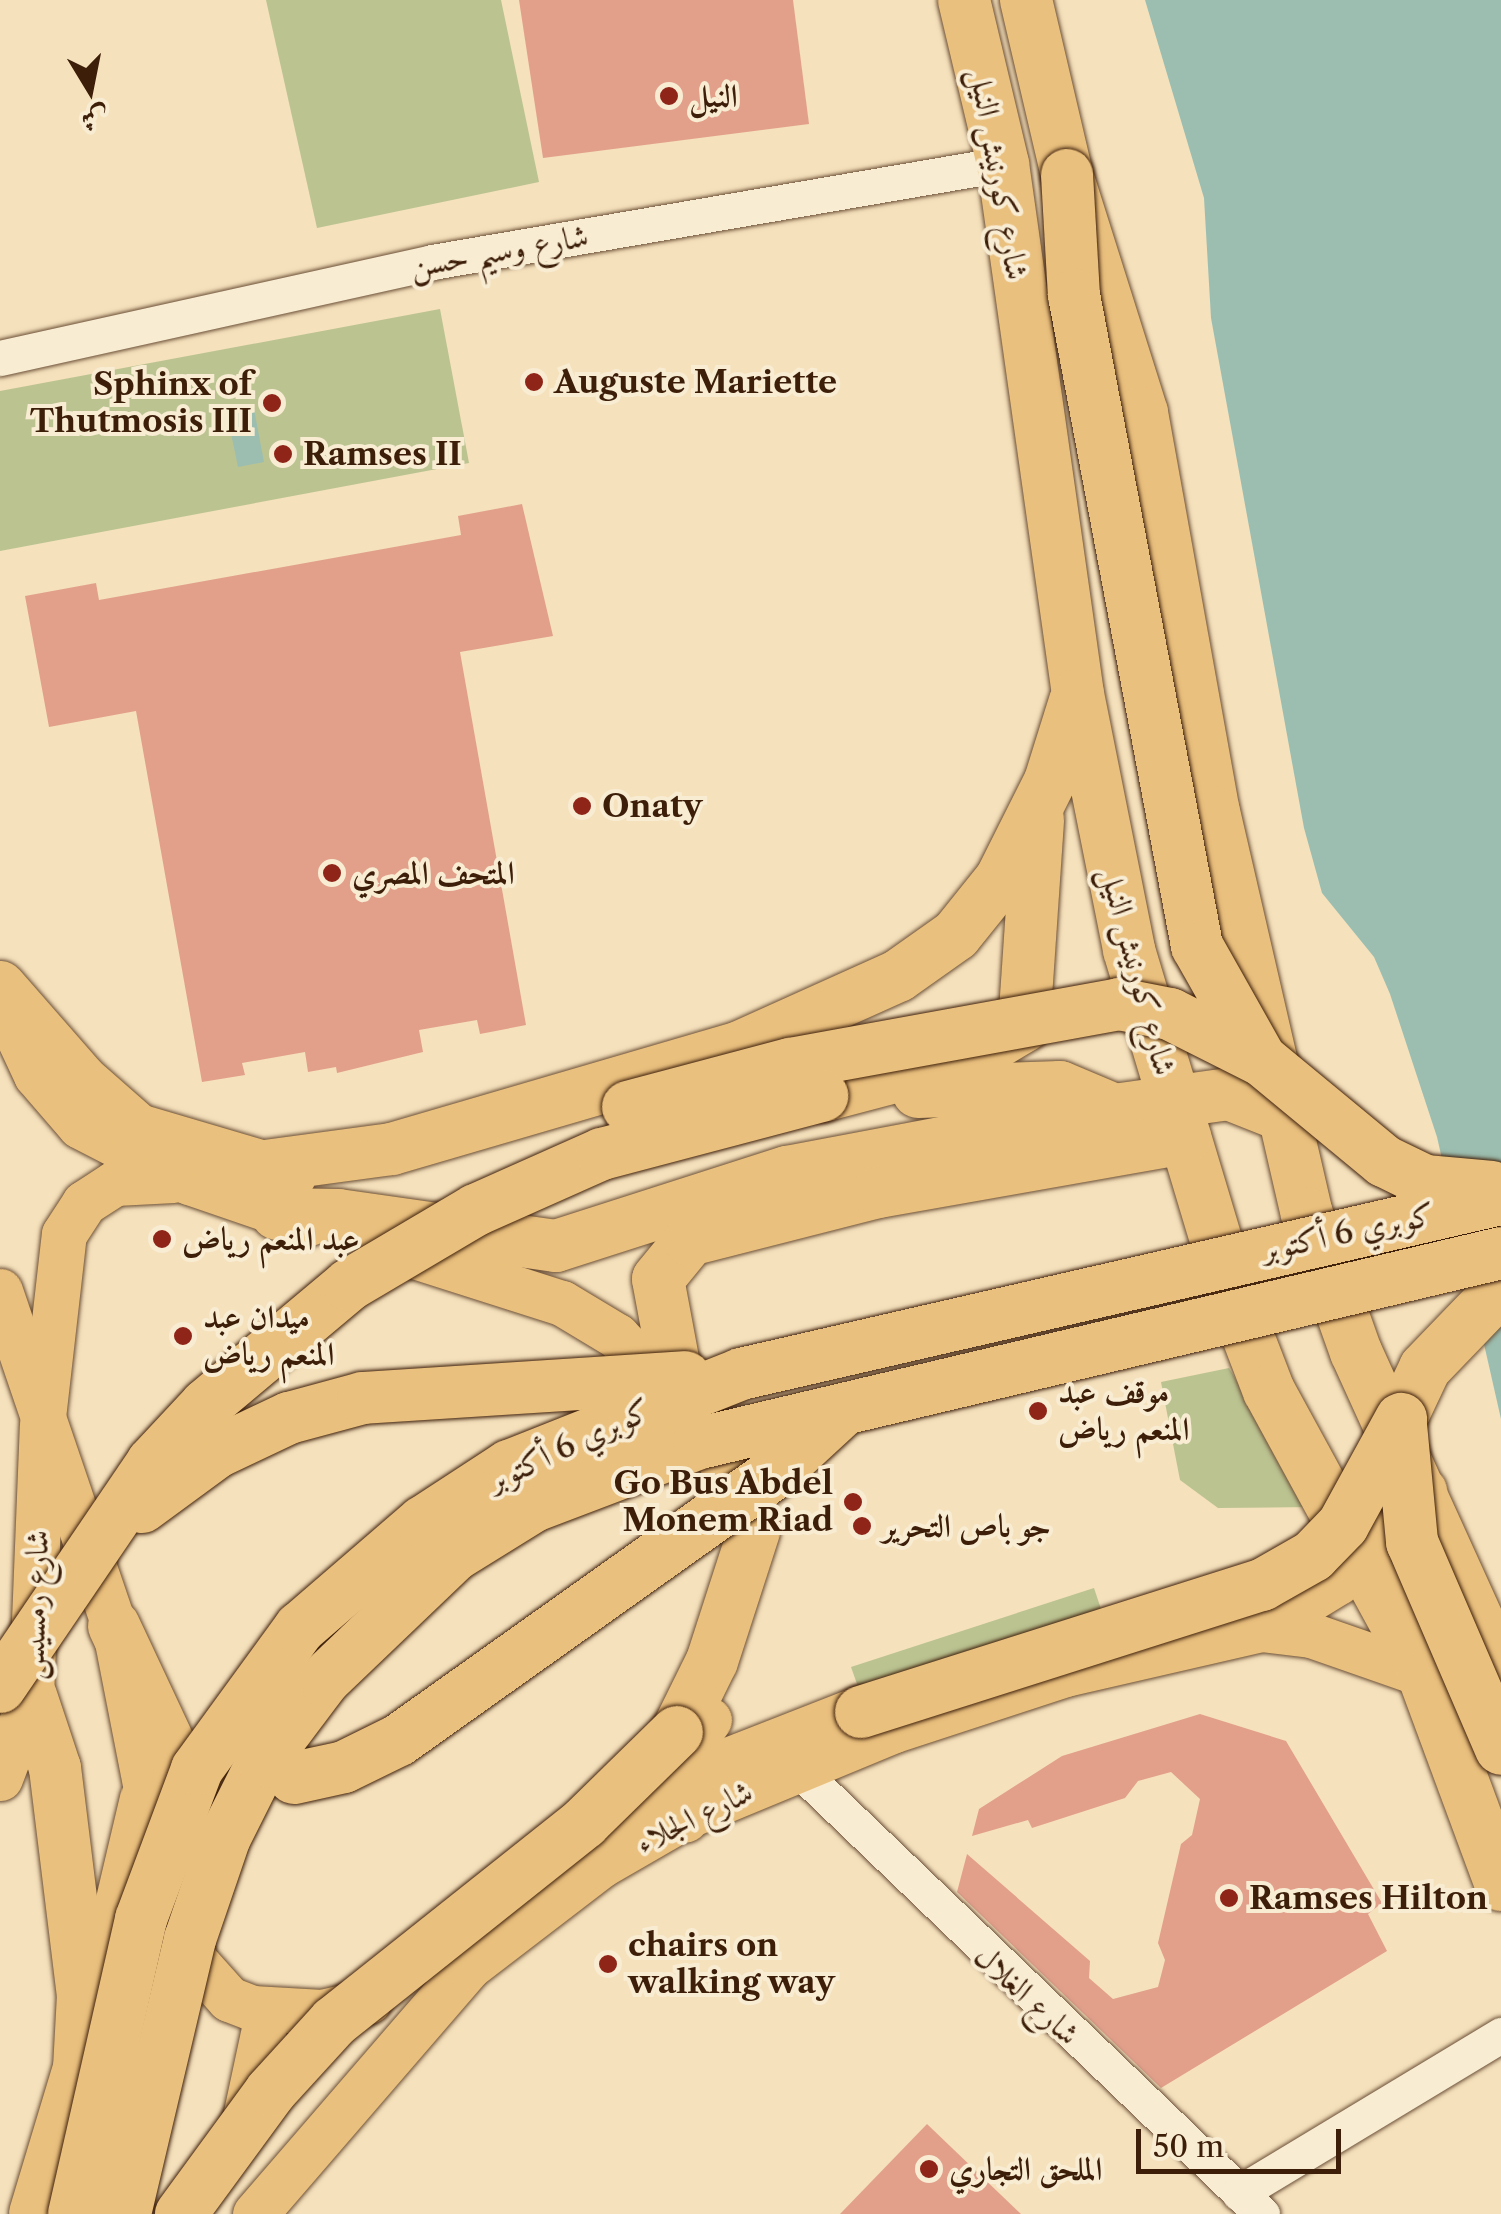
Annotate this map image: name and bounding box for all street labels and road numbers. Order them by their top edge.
street label: شارع كورنيش النيل [962,65,1036,283]
street label: شارع وسيم حسن [407,216,591,286]
street label: شارع كورنيش النيل [1092,863,1184,1079]
street label: كوبري 6 أكتوبر [1258,1195,1438,1269]
street label: كوبري 6 أكتوبر [481,1391,657,1499]
street label: شارع رمسيس [13,1529,57,1681]
street label: شارع الجلاء [629,1772,759,1862]
street label: شارع الغلال [966,1937,1088,2053]

